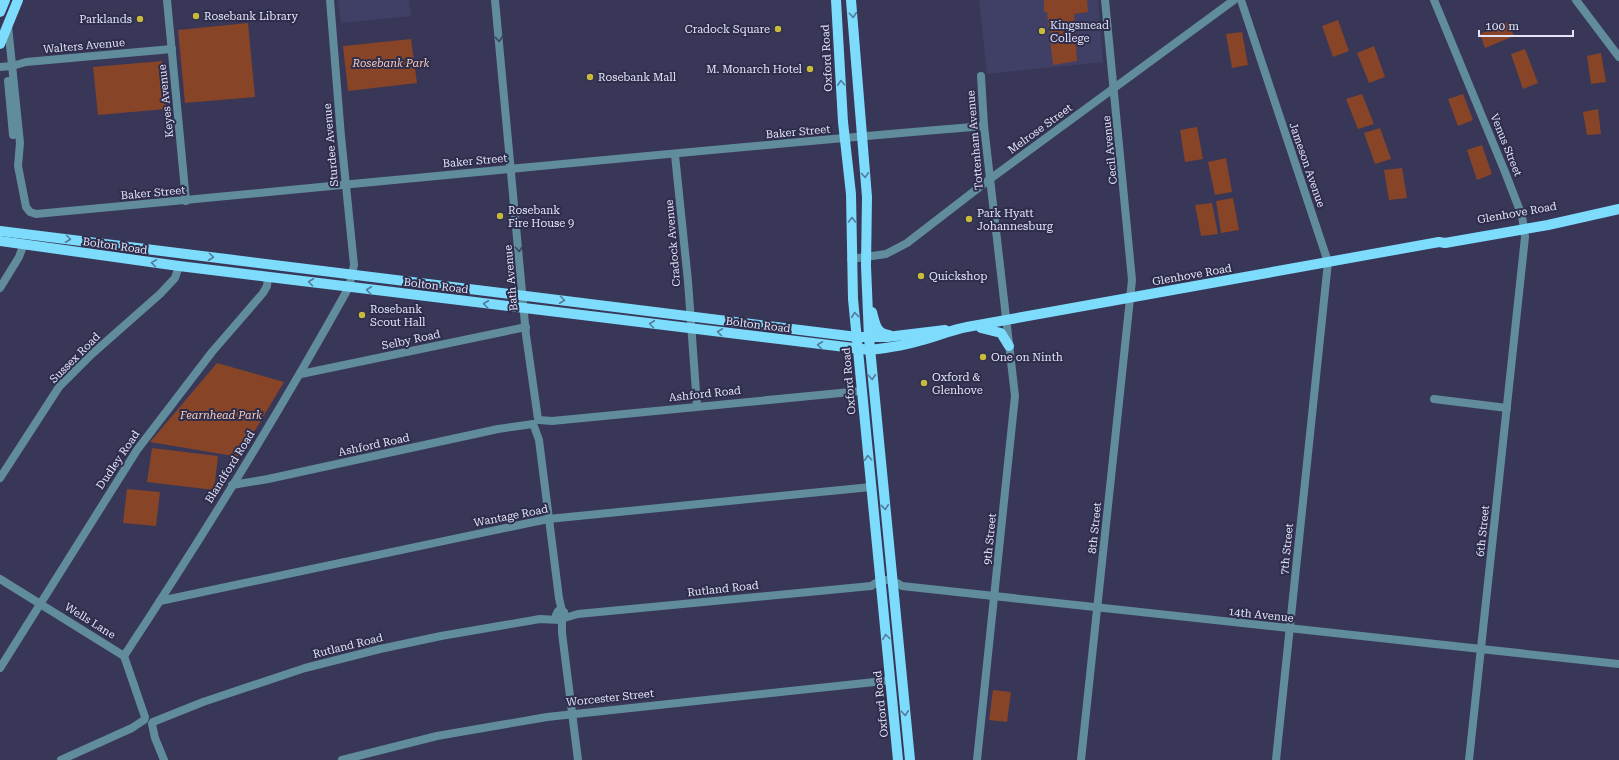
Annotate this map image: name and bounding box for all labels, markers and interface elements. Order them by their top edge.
place label: Rosebank Library [204,10,298,23]
marker: Rosebank Library [191,11,201,21]
one-way arrow [848,12,857,18]
scale bar [1479,12,1573,38]
place label: Parklands [79,13,132,26]
marker: Parklands [135,14,145,24]
place label: Kingsmead College [1050,19,1109,45]
text: 100 m [1485,19,1519,33]
place label: Cradock Square [685,23,770,36]
marker: Cradock Square [773,24,783,34]
street label: Oxford Road [819,24,835,92]
marker: Kingsmead College [1037,26,1047,36]
street label: Walters Avenue [43,36,125,56]
one-way arrow [494,36,503,42]
park label: Rosebank Park [351,57,430,70]
place label: M. Monarch Hotel [706,63,803,76]
street label: Keyes Avenue [156,64,176,138]
marker: M. Monarch Hotel [805,64,815,74]
place label: Rosebank Mall [598,71,677,84]
marker: Rosebank Mall [585,72,595,82]
one-way arrow [836,80,845,86]
street label: Tottenham Avenue [964,90,986,190]
street label: Melrose Street [1005,101,1075,157]
street label: Sturdee Avenue [321,103,341,187]
street label: Venus Street [1488,112,1524,178]
street label: Cecil Avenue [1100,115,1120,185]
street label: Jameson Avenue [1286,121,1328,209]
street label: Baker Street [765,123,831,141]
street label: Baker Street [442,152,508,170]
one-way arrow [860,172,869,178]
street label: Baker Street [120,184,186,202]
street label: Cradock Avenue [663,199,683,287]
street label: Glenhove Road [1476,200,1558,226]
place label: Rosebank Fire House 9 [508,204,574,230]
place label: Park Hyatt Johannesburg [977,207,1054,233]
marker: Rosebank Fire House 9 [495,211,505,221]
marker: Park Hyatt Johannesburg [964,214,974,224]
one-way arrow [848,217,856,223]
one-way arrow [65,234,71,243]
street label: Bolton Road [82,235,148,257]
street label: Bath Avenue [502,244,520,312]
one-way arrow [514,246,523,252]
one-way arrow [208,252,214,261]
one-way arrow [151,259,157,268]
street label: Glenhove Road [1151,262,1233,288]
place label: Quickshop [929,270,987,283]
marker: Quickshop [916,271,926,281]
street label: Bolton Road [403,276,469,296]
one-way arrow [308,278,314,287]
one-way arrow [366,286,372,295]
one-way arrow [559,296,565,305]
one-way arrow [483,300,489,309]
place label: Rosebank Scout Hall [370,303,426,329]
marker: Rosebank Scout Hall [357,310,367,320]
one-way arrow [850,312,859,318]
street label: Bolton Road [725,315,791,335]
one-way arrow [649,320,655,329]
street label: Selby Road [381,327,441,353]
one-way arrow [717,328,723,337]
street label: Sussex Road [47,330,103,386]
one-way arrow [817,340,823,349]
street label: Oxford Road [840,347,858,415]
place label: One on Ninth [991,351,1063,364]
marker: One on Ninth [978,352,988,362]
place label: Oxford & Glenhove [932,371,983,397]
one-way arrow [868,374,877,380]
marker: Oxford & Glenhove [919,378,929,388]
street label: Ashford Road [668,384,742,404]
park label: Fearnhead Park [179,409,262,422]
street label: Dudley Road [94,428,142,492]
street label: Blandford Road [202,428,258,506]
street label: Ashford Road [337,431,411,459]
one-way arrow [864,455,873,461]
street label: Wantage Road [473,502,549,530]
street label: 8th Street [1086,502,1104,554]
one-way arrow [880,504,889,510]
street label: 6th Street [1474,505,1492,557]
street label: 9th Street [981,513,999,565]
street label: 7th Street [1278,523,1296,575]
street label: Rutland Road [687,579,759,599]
street label: Wells Lane [62,600,118,642]
street label: 14th Avenue [1228,605,1294,625]
street label: Rutland Road [312,631,384,661]
one-way arrow [882,634,891,640]
street label: Oxford Road [871,670,891,738]
street label: Worcester Street [565,687,655,709]
one-way arrow [901,710,910,716]

